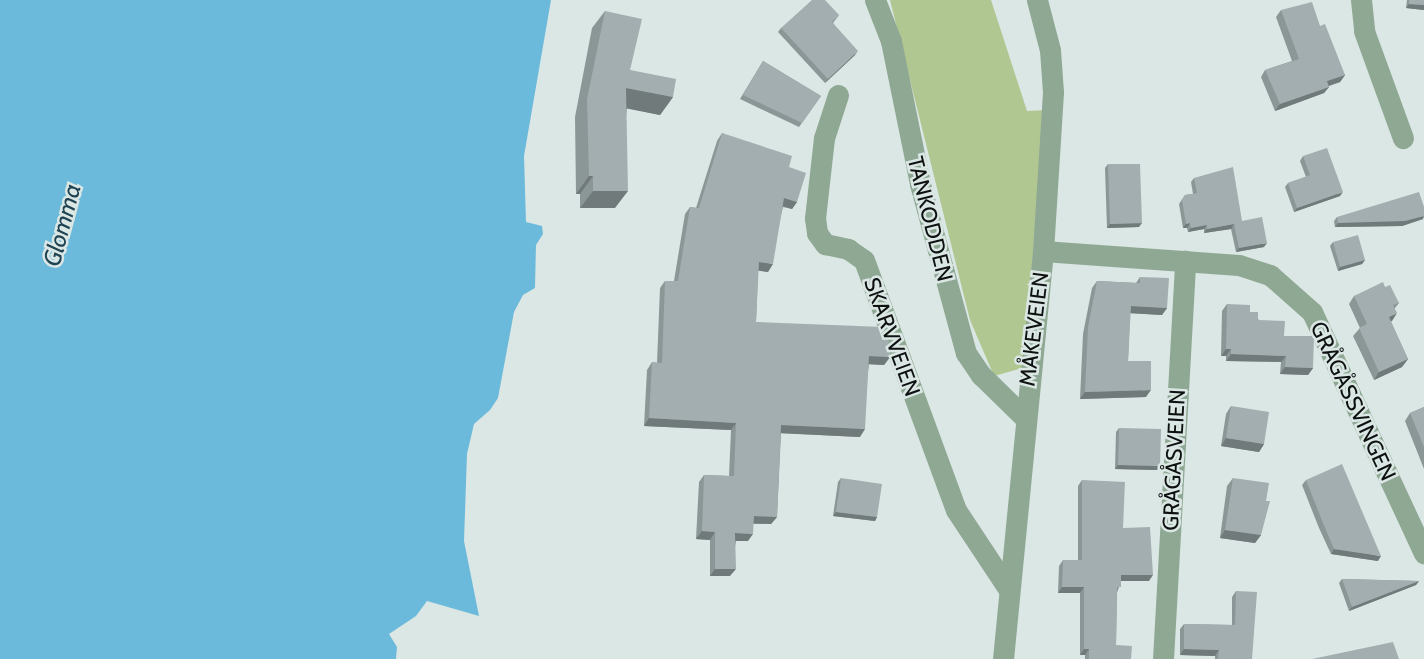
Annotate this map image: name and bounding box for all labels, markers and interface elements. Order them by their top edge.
street label: TANKODDEN [902,154,958,284]
water label: Glomma [37,181,87,269]
street label: MÅKEVEIEN [1014,270,1054,388]
street label: SKARVVEIEN [858,274,926,400]
street label: GRÅGÅSSVINGEN [1305,317,1401,485]
street label: GRÅGÅSVEIEN [1157,389,1191,531]

